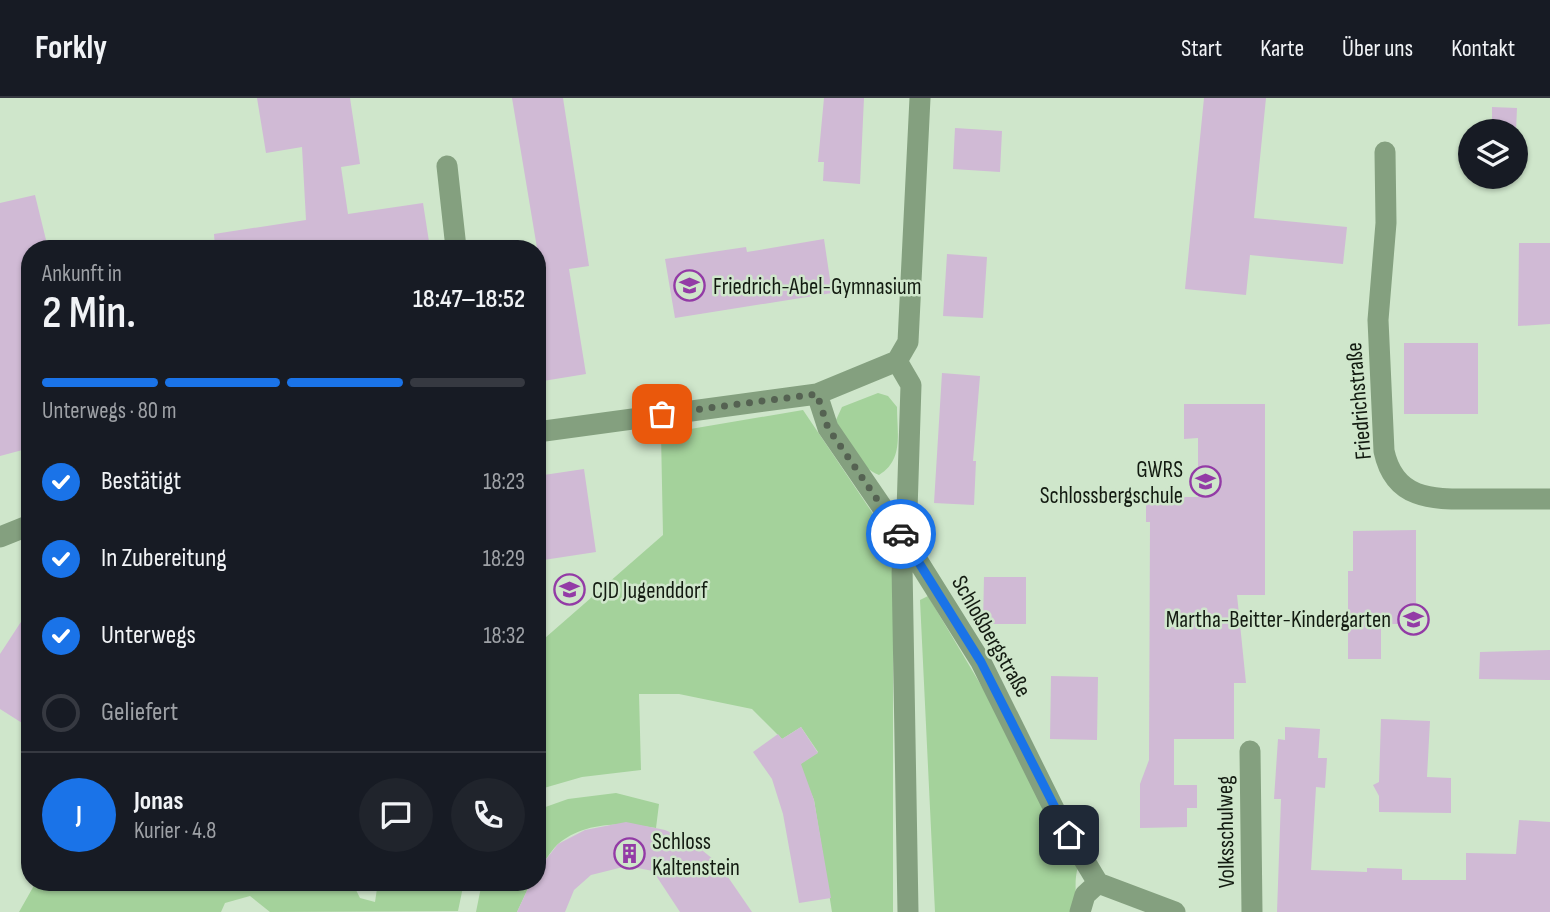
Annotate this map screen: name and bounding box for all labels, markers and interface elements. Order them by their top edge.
text: Forkly [35,28,107,68]
text: Start [1181,34,1222,63]
text: Karte [1260,34,1304,63]
text: Über uns [1342,34,1413,63]
text: Kontakt [1451,34,1515,63]
map controls [1458,119,1528,189]
button: layers [1458,119,1528,189]
text: Ankunft in [42,260,122,288]
school or university icon: Friedrich-Abel-Gymnasium [673,269,707,303]
place label: Friedrich-Abel-Gymnasium [713,273,921,301]
text: 18:47–18:52 [413,284,525,315]
text: 2 Min. [42,286,136,341]
street label: Friedrichstraße [1340,341,1378,461]
pin [632,384,692,444]
icon: bag [643,395,681,433]
text: Unterwegs · 80 m [42,397,177,425]
place label: GWRS Schlossbergschule [1040,456,1183,510]
icon: check [42,463,80,501]
school or university icon: GWRS Schlossbergschule [1189,465,1223,499]
text: Bestätigt [101,466,181,497]
text: 18:23 [483,468,525,496]
courier [866,499,936,569]
icon: car [882,515,920,553]
icon: check [42,540,80,578]
text: In Zubereitung [101,543,227,574]
text: 18:29 [483,545,525,573]
street label: Schloßbergstraße [945,571,1037,702]
school or university icon: CJD Jugenddorf [552,573,586,607]
place label: CJD Jugenddorf [592,577,708,605]
school or university icon: Martha-Beitter-Kindergarten [1397,602,1431,636]
place label: Martha-Beitter-Kindergarten [1166,606,1391,634]
icon: check [42,617,80,655]
text: Unterwegs [101,620,196,651]
text: 18:32 [483,622,525,650]
text: Geliefert [101,697,178,728]
street label: Volksschulweg [1211,776,1241,888]
button: chat [359,778,433,852]
button: phone [451,778,525,852]
text: Jonas [134,786,183,817]
text: J [76,800,82,831]
pin [1039,805,1099,865]
icon: home [1050,816,1088,854]
text: Kurier · 4.8 [134,817,216,845]
place label: Schloss Kaltenstein [652,828,740,882]
building icon: Schloss Kaltenstein [612,837,646,871]

